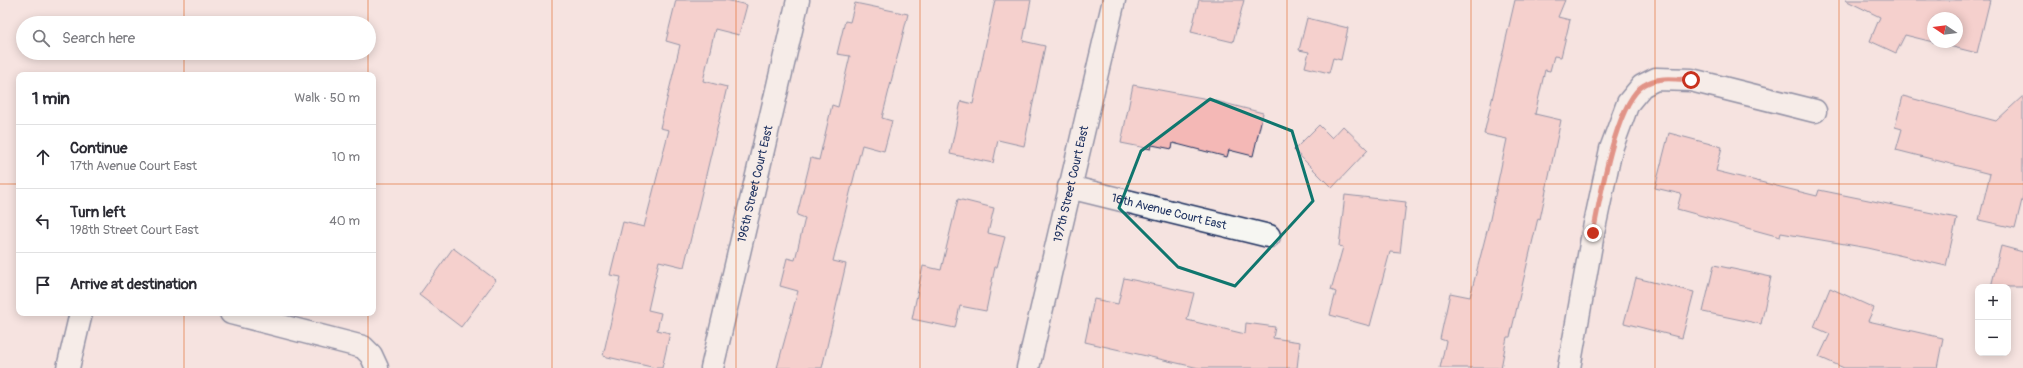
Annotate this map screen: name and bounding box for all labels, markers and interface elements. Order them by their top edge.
north arrow [1927,12,1963,48]
search box [16,16,376,60]
icon: search [30,27,52,49]
text: Search here [62,29,135,48]
route start [1682,71,1700,89]
text: 1 min [32,88,70,109]
text: Walk · 50 m [294,90,360,106]
street label: 196th Street Court East [734,124,776,244]
street label: 197th Street Court East [1050,124,1092,244]
text: Continue [70,139,128,158]
icon: ahead [32,146,54,168]
text: 10 m [332,149,360,165]
text: 17th Avenue Court East [70,158,197,174]
street label: 16th Avenue Court East [1110,190,1228,233]
text: Turn left [70,203,126,222]
icon: left [32,210,54,232]
text: 40 m [329,213,360,229]
text: 198th Street Court East [70,222,199,238]
route end [1584,224,1602,242]
icon: arrive [32,274,54,296]
text: Arrive at destination [70,275,197,294]
map controls [1975,284,2011,356]
button: + [1975,284,2011,320]
button: − [1975,320,2011,356]

